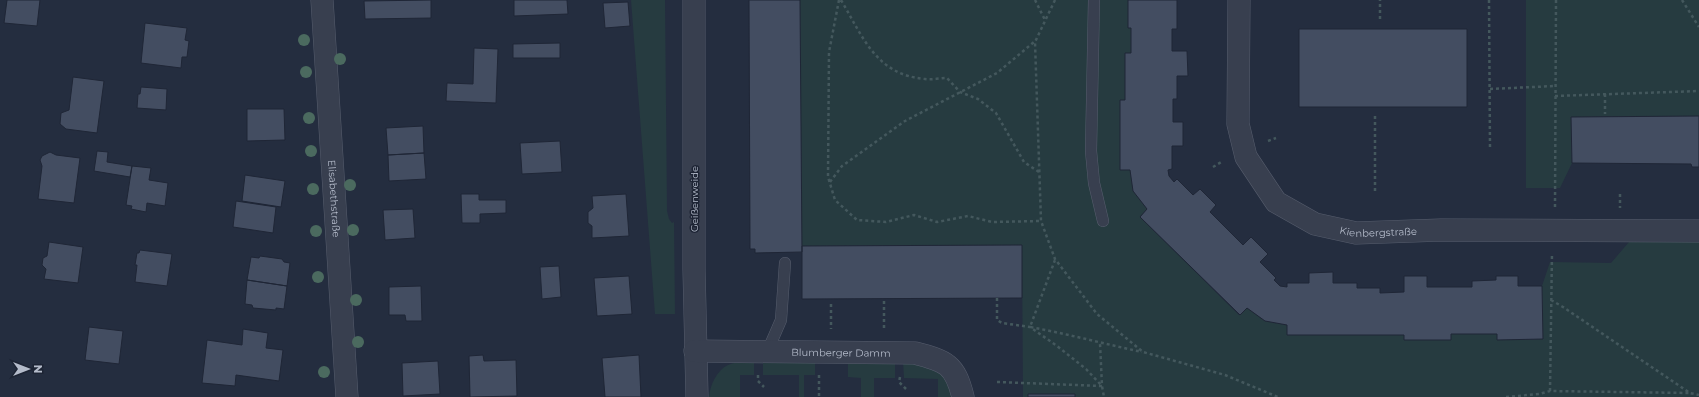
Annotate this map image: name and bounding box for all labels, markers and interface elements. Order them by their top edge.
street label: Elisabethstraße [326,159,343,238]
street label: Geißenweide [688,166,701,232]
street label: Kienbergstraße [1338,223,1417,240]
street label: Blumberger Damm [791,345,891,359]
north arrow [8,349,48,389]
text: N [31,365,45,373]

